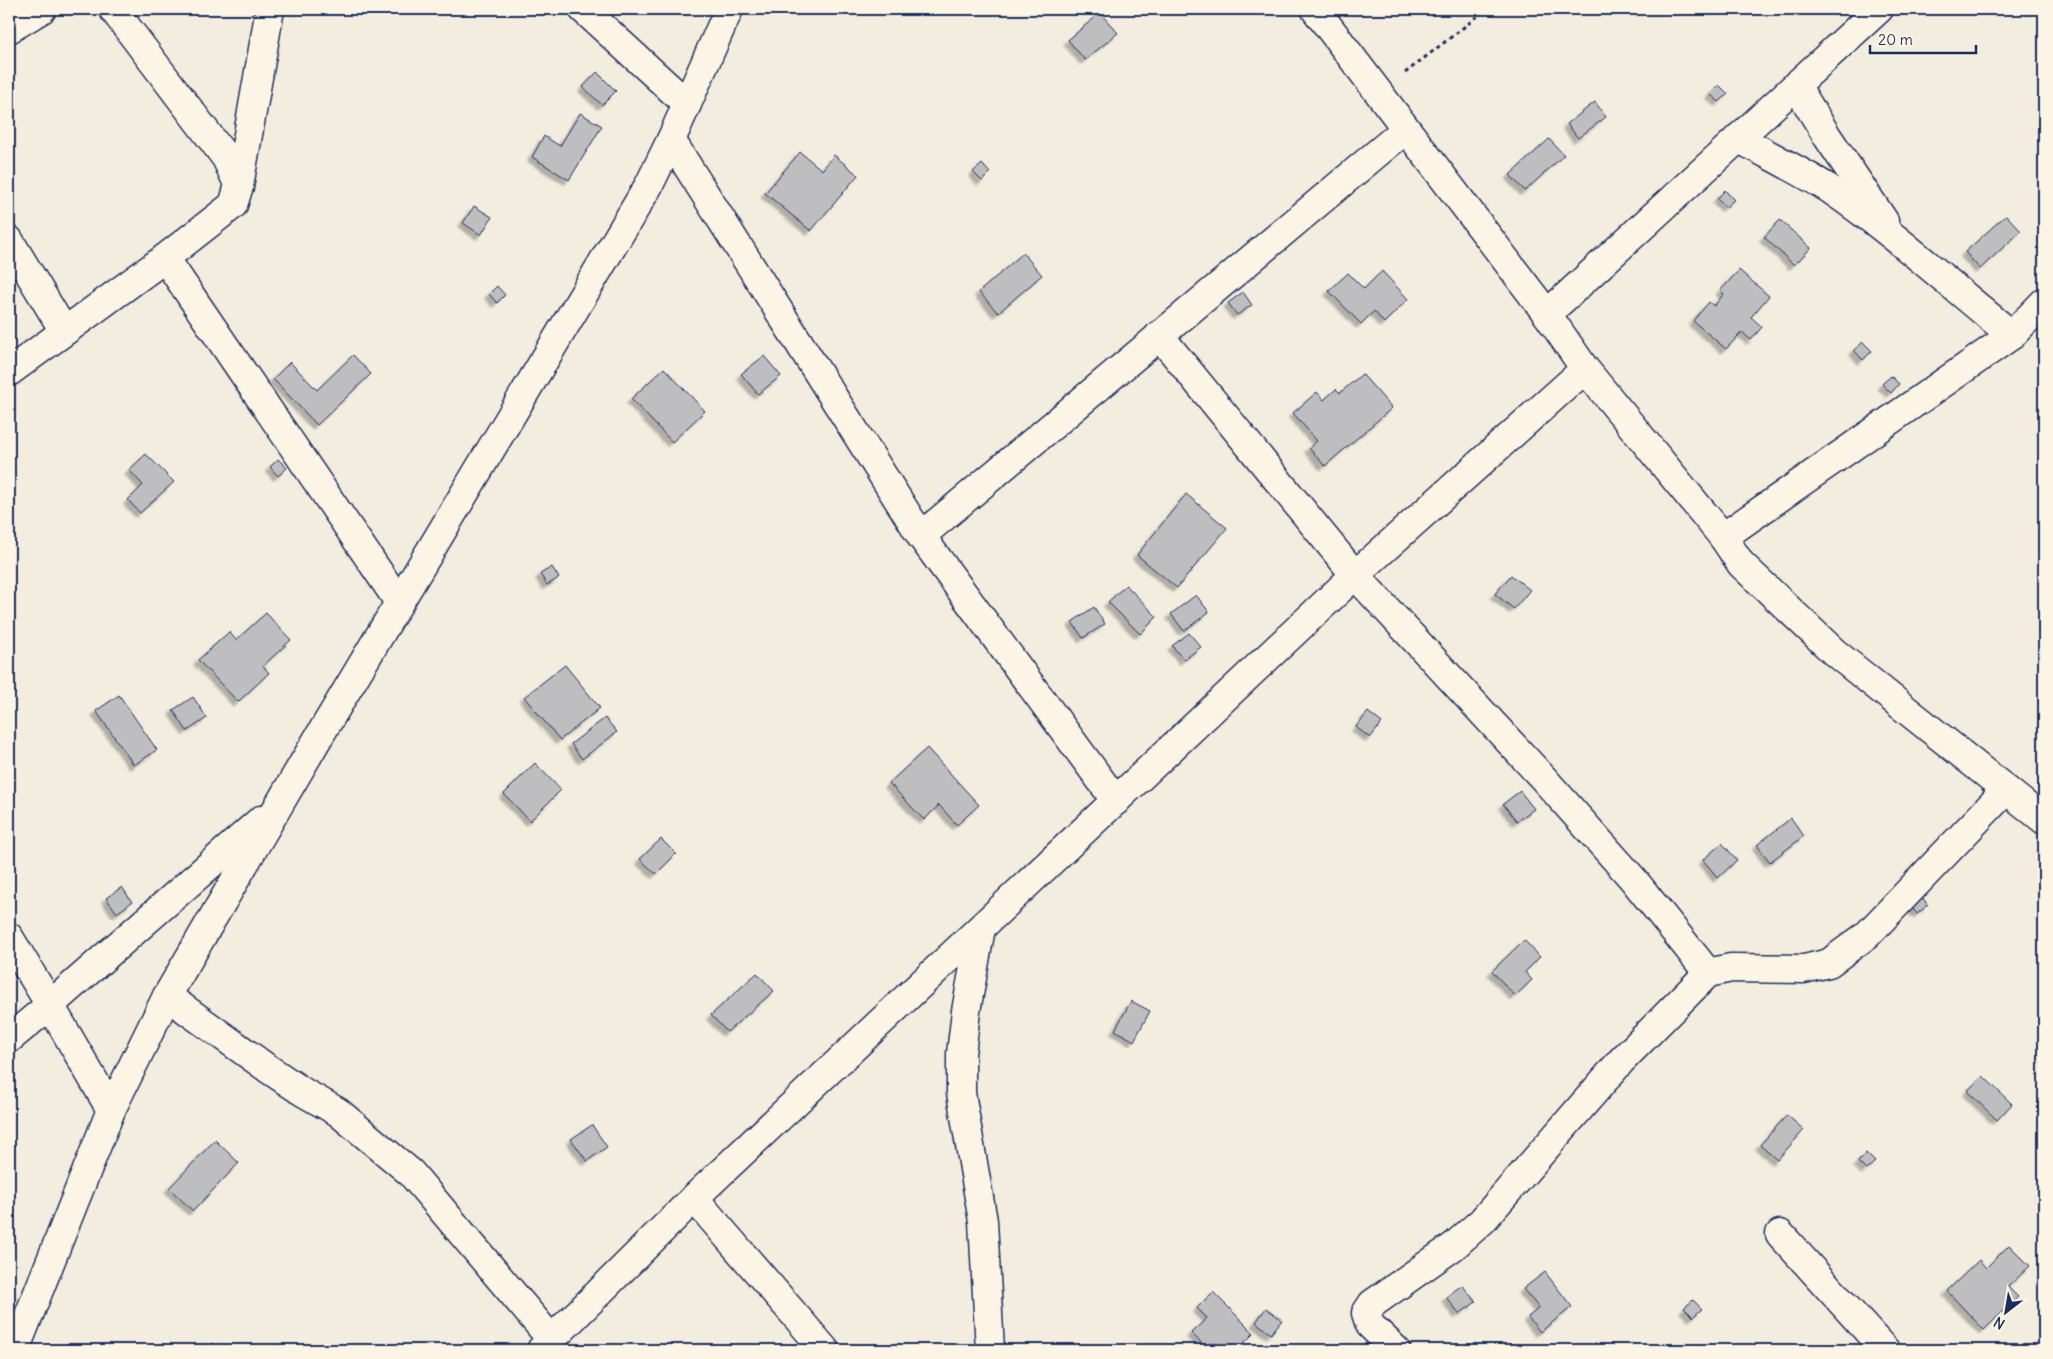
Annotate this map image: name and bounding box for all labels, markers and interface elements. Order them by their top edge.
scale bar [1870,22,1977,54]
text: 20 m [1878,30,1913,49]
north arrow [1980,1286,2030,1336]
text: N [1991,1313,2008,1333]

